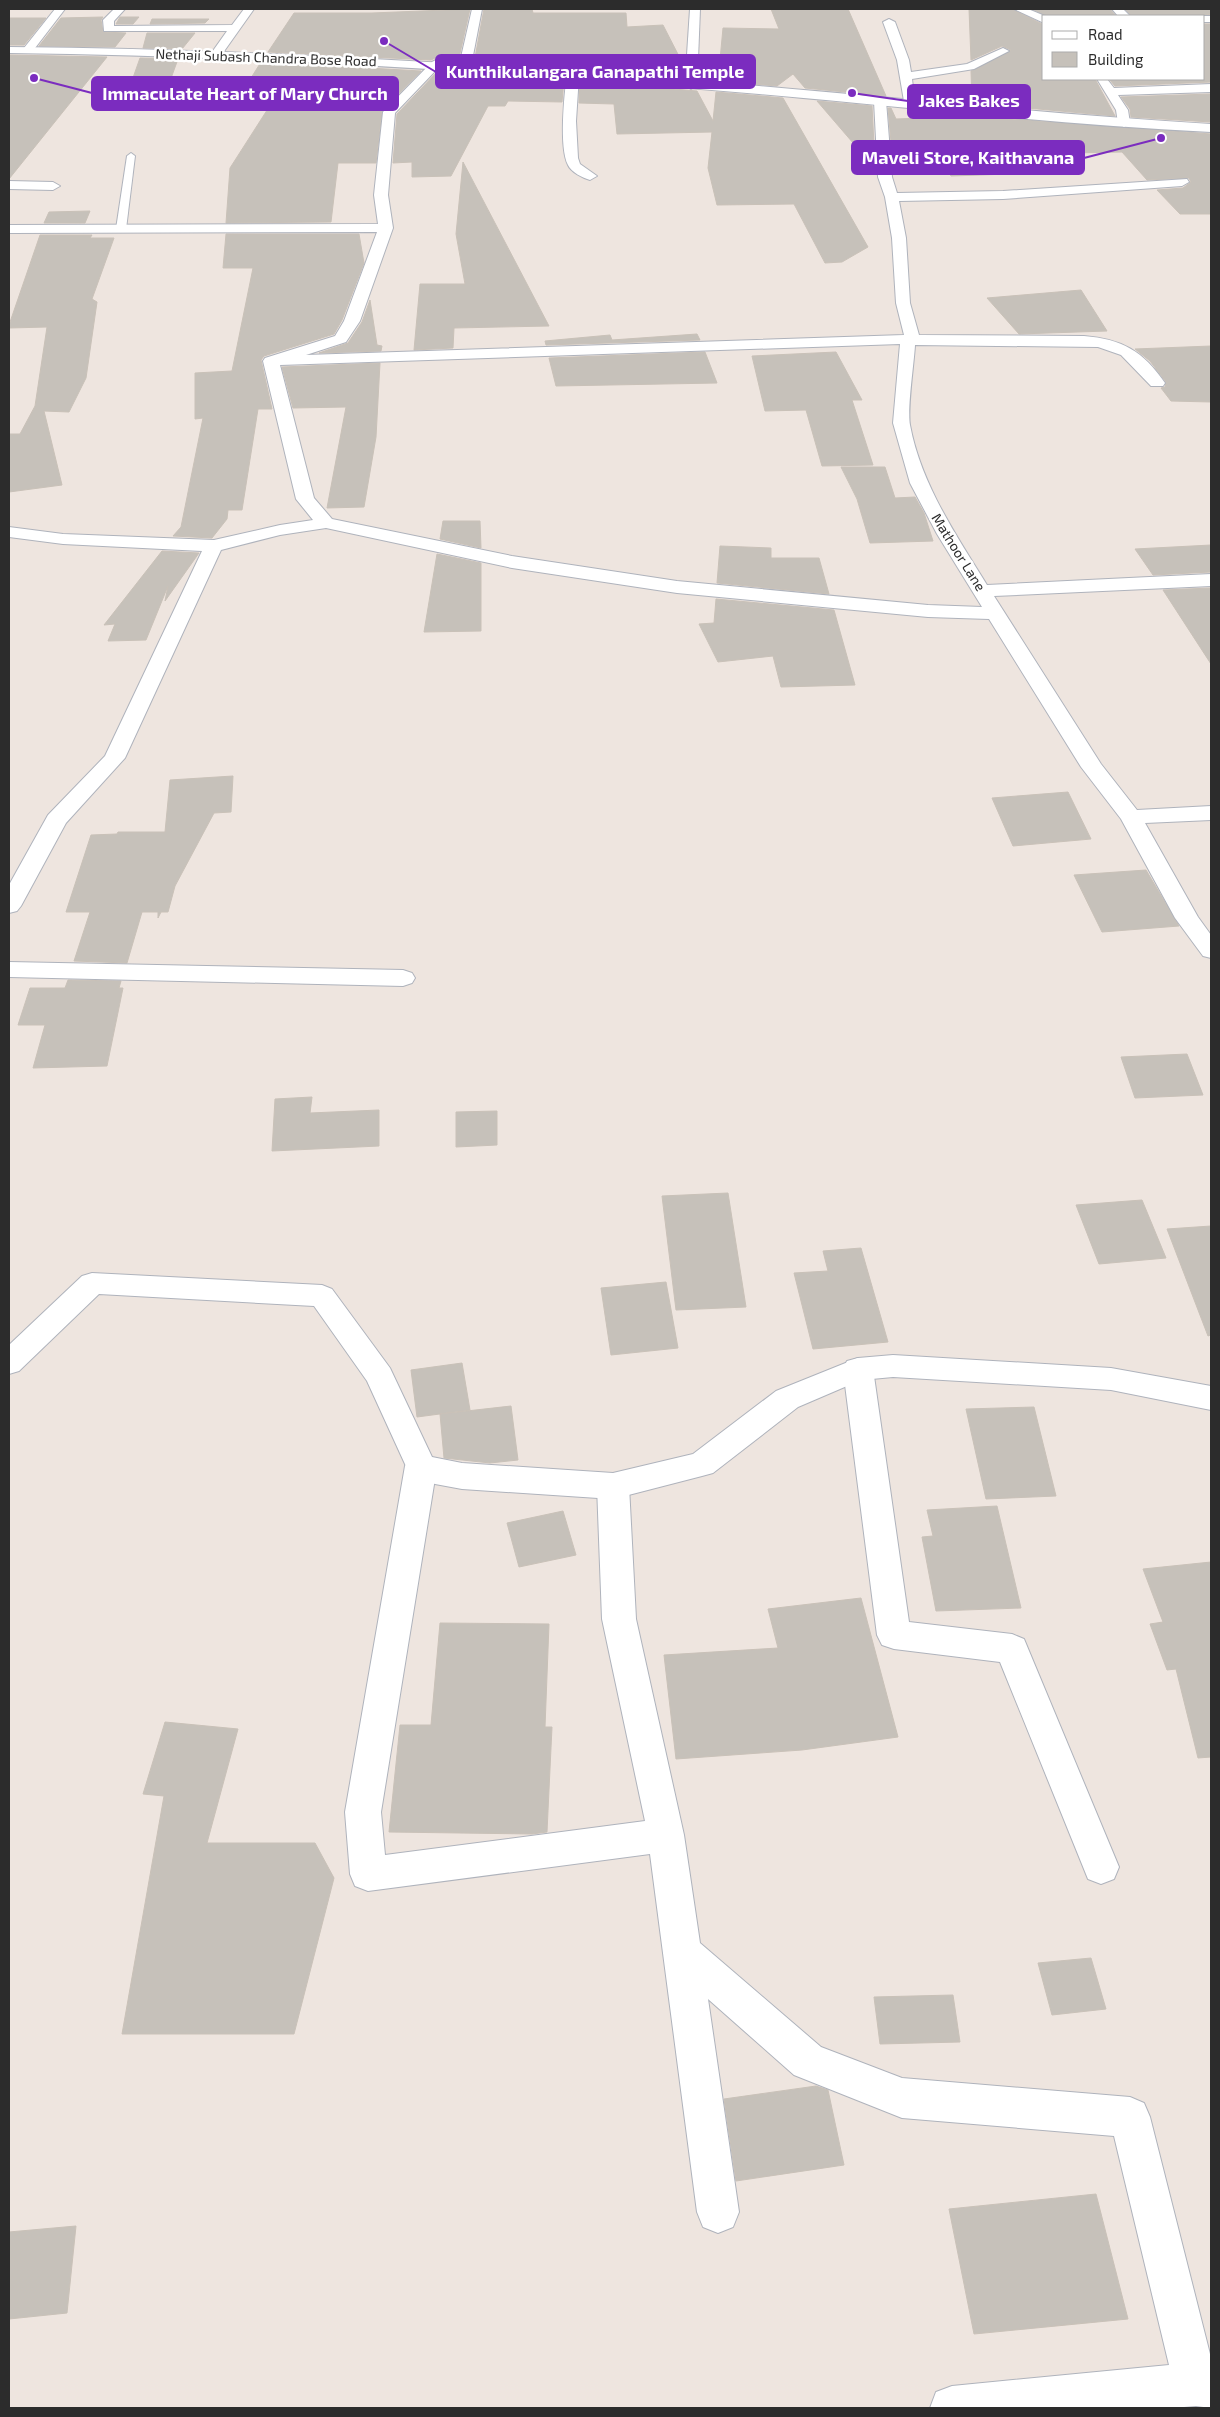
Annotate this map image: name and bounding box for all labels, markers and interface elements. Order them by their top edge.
legend [1042,15,1205,80]
text: Road [1088,25,1123,43]
street label: Nethaji Subash Chandra Bose Road [155,45,377,69]
text: Building [1088,50,1144,68]
callout: Kunthikulangara Ganapathi Temple [436,55,755,88]
text: Kunthikulangara Ganapathi Temple [446,60,744,82]
callout: Immaculate Heart of Mary Church [92,77,398,110]
text: Immaculate Heart of Mary Church [102,82,388,104]
callout: Jakes Bakes [908,85,1030,118]
text: Jakes Bakes [918,89,1020,111]
callout: Maveli Store, Kaithavana [852,141,1084,174]
text: Maveli Store, Kaithavana [862,146,1074,168]
street label: Mathoor Lane [928,510,990,594]

